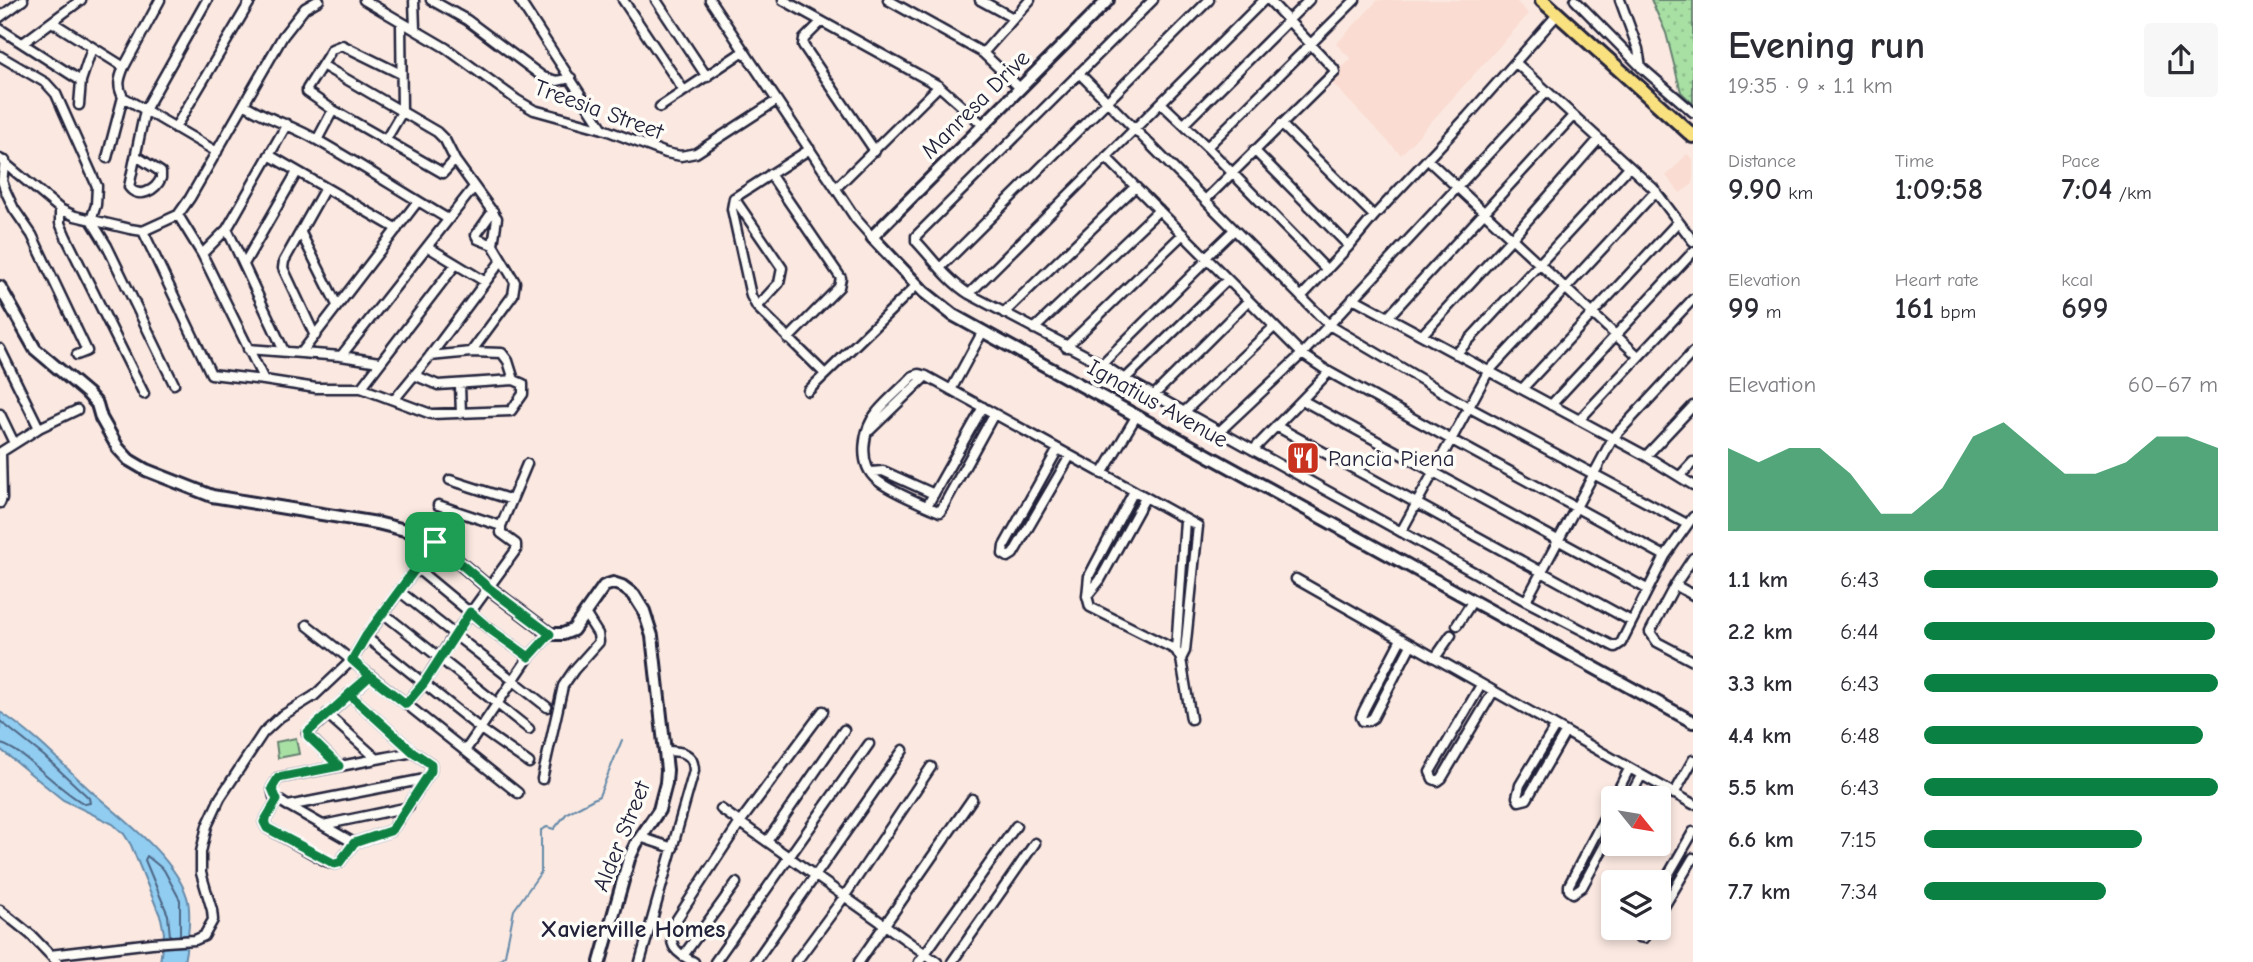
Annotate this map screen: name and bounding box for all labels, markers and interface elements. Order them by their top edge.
button: share [2144,23,2218,97]
text: Evening run [1728,24,1925,68]
street label: Manresa Drive [915,44,1035,164]
text: 19:35 · 9 × 1.1 km [1728,72,1893,99]
street label: Treesia Street [530,74,669,146]
text: Distance [1728,150,1796,172]
text: Time [1895,150,1934,172]
text: Pace [2061,150,2100,172]
text: 9.90 [1728,172,1782,207]
text: 1:09:58 [1895,172,1983,207]
text: 7:04 [2061,172,2112,207]
text: km [1782,182,1813,204]
text: /km [2112,182,2152,204]
text: Elevation [1728,269,1801,291]
text: Heart rate [1895,269,1978,291]
text: kcal [2061,269,2093,291]
text: 99 [1728,291,1759,326]
text: 161 [1895,291,1934,326]
text: 699 [2061,291,2108,326]
text: m [1759,301,1781,323]
text: bpm [1934,301,1976,323]
street label: Ignatius Avenue [1083,354,1233,453]
text: Elevation [1728,371,1816,398]
text: 60–67 m [2128,371,2218,398]
restaurant icon: Pancia Piena [1284,439,1322,477]
place label: Pancia Piena [1328,445,1455,472]
pin [405,512,465,572]
icon: arrive [416,523,454,561]
text: 1.1 km [1728,566,1788,593]
text: 6:43 [1840,566,1879,593]
text: 2.2 km [1728,618,1793,645]
text: 6:44 [1840,618,1879,645]
text: 3.3 km [1728,670,1793,697]
text: 6:43 [1840,670,1879,697]
text: 4.4 km [1728,722,1791,749]
text: 6:48 [1840,722,1880,749]
text: 5.5 km [1728,774,1794,801]
text: 6:43 [1840,774,1879,801]
street label: Alder Street [587,776,656,895]
north arrow [1601,786,1671,856]
map controls [1601,786,1671,940]
text: 6.6 km [1728,826,1794,853]
text: 7:15 [1840,826,1877,853]
button: layers [1601,870,1671,940]
text: 7.7 km [1728,878,1791,905]
text: 7:34 [1840,878,1878,905]
district label: Xavierville Homes [541,915,725,943]

